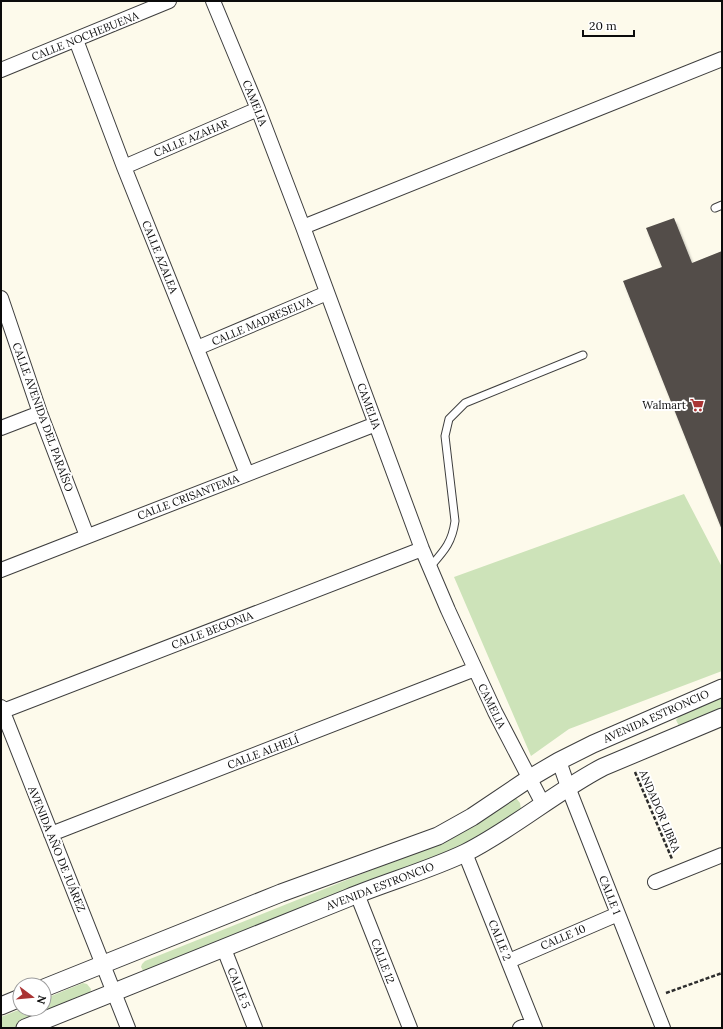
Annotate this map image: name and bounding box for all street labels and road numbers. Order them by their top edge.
street label: CALLE NOCHEBUENA [29,8,142,64]
street label: CAMELIA [239,78,271,129]
street label: CALLE AZAHAR [151,116,231,160]
street label: CALLE AZALEA [139,218,181,297]
street label: CALLE MADRESELVA [210,293,315,349]
street label: CALLE AVENIDA DEL PARAÍSO [9,341,77,494]
street label: CAMELIA [354,381,384,432]
street label: CALLE CRISANTEMA [135,471,242,523]
street label: CALLE BEGONIA [169,608,256,652]
street label: CAMELIA [475,681,509,732]
street label: AVENIDA ESTRONCIO [600,686,711,746]
street label: CALLE ALHELÍ [225,732,301,772]
street label: ANDADOR LIBRA [636,767,684,855]
street label: AVENIDA AÑO DE JUÁREZ [25,783,89,914]
street label: AVENIDA ESTRONCIO [323,859,436,913]
street label: CALLE 1 [596,873,624,917]
street label: CALLE 2 [485,918,515,963]
street label: CALLE 10 [538,921,588,953]
street label: CALLE 12 [368,937,398,985]
street label: CALLE 5 [224,965,254,1011]

